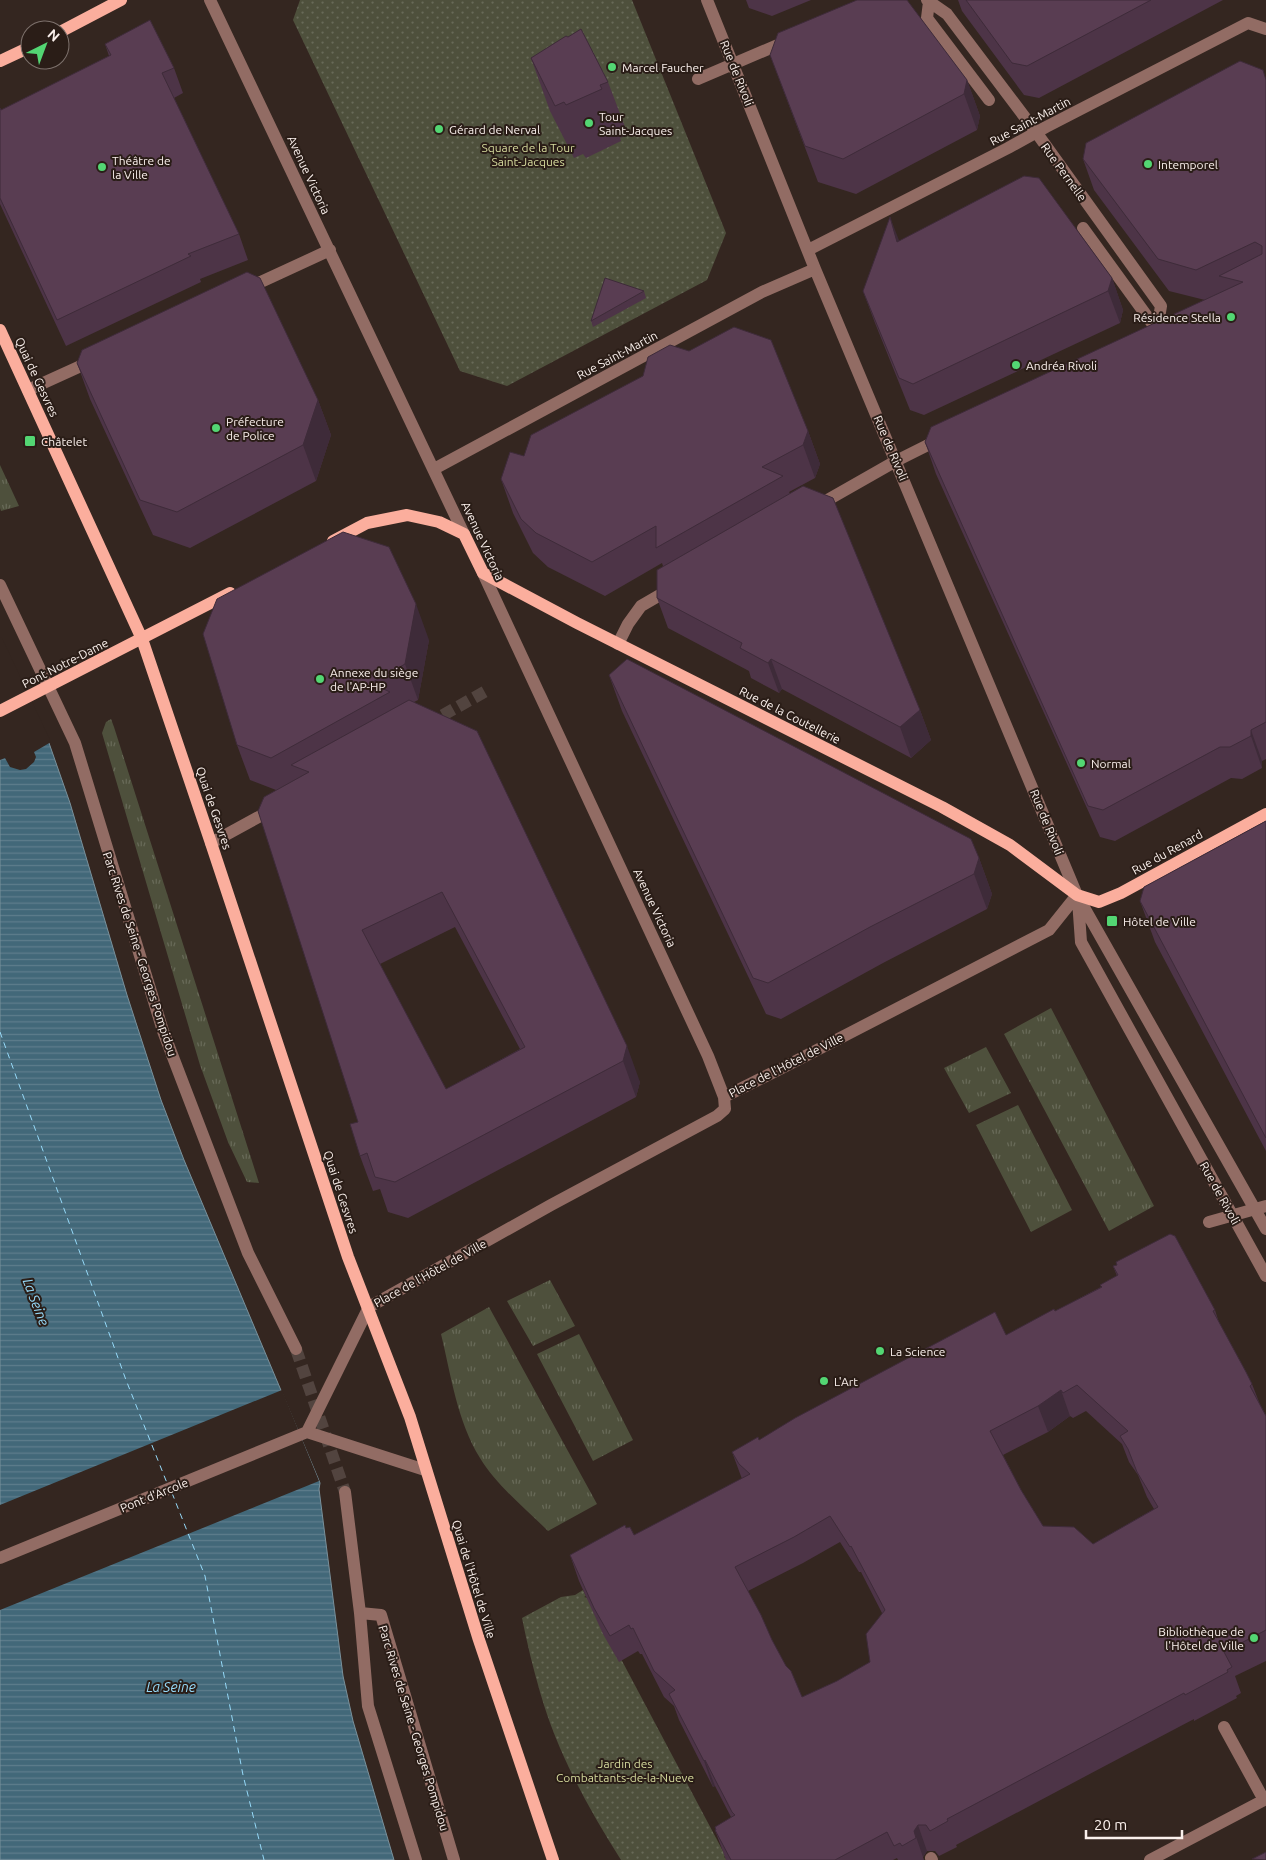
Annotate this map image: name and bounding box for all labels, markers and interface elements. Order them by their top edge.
north arrow [20,20,70,70]
text: N [44,26,63,45]
street label: Rue de Rivoli [718,38,756,108]
marker: Marcel Faucher [606,61,618,73]
place label: Marcel Faucher [622,61,704,74]
street label: Rue Saint-Martin [987,94,1073,148]
place label: Tour Saint-Jacques [599,110,672,137]
marker: Tour Saint-Jacques [583,117,595,129]
marker: Gérard de Nerval [433,123,445,135]
place label: Gérard de Nerval [449,123,540,136]
street label: Avenue Victoria [285,134,333,216]
park label: Square de la Tour Saint-Jacques [481,141,575,168]
street label: Rue Pernelle [1039,141,1089,203]
place label: Théâtre de la Ville [112,154,171,181]
marker: Intemporel [1142,158,1154,170]
place label: Intemporel [1158,158,1218,171]
marker: Théâtre de la Ville [96,161,108,173]
place label: Résidence Stella [1133,311,1221,324]
marker: Résidence Stella [1225,311,1237,323]
street label: Rue Saint-Martin [574,328,660,382]
street label: Quai de Gesvres [13,335,61,419]
marker: Andréa Rivoli [1010,359,1022,371]
place label: Andréa Rivoli [1026,359,1097,372]
street label: Rue de Rivoli [871,414,911,483]
place label: Préfecture de Police [226,415,284,442]
marker: Préfecture de Police [210,422,222,434]
marker: Châtelet [23,434,37,448]
place label: Châtelet [41,435,87,448]
street label: Avenue Victoria [459,500,507,582]
street label: Pont Notre-Dame [20,636,110,690]
place label: Annexe du siège de l'AP-HP [330,666,418,693]
marker: Annexe du siège de l'AP-HP [314,673,326,685]
street label: Rue de la Coutellerie [737,684,843,746]
marker: Normal [1075,757,1087,769]
place label: Normal [1091,757,1131,770]
street label: Quai de Gesvres [194,765,234,851]
street label: Rue de Rivoli [1028,787,1066,857]
street label: Rue du Renard [1129,827,1205,877]
street label: Parc Rives de Seine - Georges Pompidou [101,850,179,1058]
street label: Avenue Victoria [631,867,679,949]
marker: Hôtel de Ville [1105,914,1119,928]
place label: Hôtel de Ville [1123,915,1196,928]
street label: Place de l'Hôtel de Ville [727,1030,845,1100]
street label: Quai de Gesvres [321,1149,361,1235]
street label: Rue de Rivoli [1197,1160,1243,1227]
street label: Place de l'Hôtel de Ville [371,1237,489,1309]
water label: La Seine [20,1276,52,1328]
marker: La Science [874,1345,886,1357]
place label: La Science [890,1345,945,1358]
marker: L'Art [818,1375,830,1387]
place label: L'Art [834,1375,858,1388]
street label: Pont d'Arcole [118,1475,190,1515]
street label: Quai de l'Hôtel de Ville [450,1518,498,1640]
street label: Parc Rives de Seine - Georges Pompidou [376,1624,452,1832]
place label: Bibliothèque de l'Hôtel de Ville [1158,1625,1244,1652]
marker: Bibliothèque de l'Hôtel de Ville [1248,1632,1260,1644]
water label: La Seine [146,1679,196,1695]
park label: Jardin des Combattants-de-la-Nueve [556,1757,694,1784]
scale bar [1086,1808,1182,1840]
text: 20 m [1094,1816,1127,1833]

